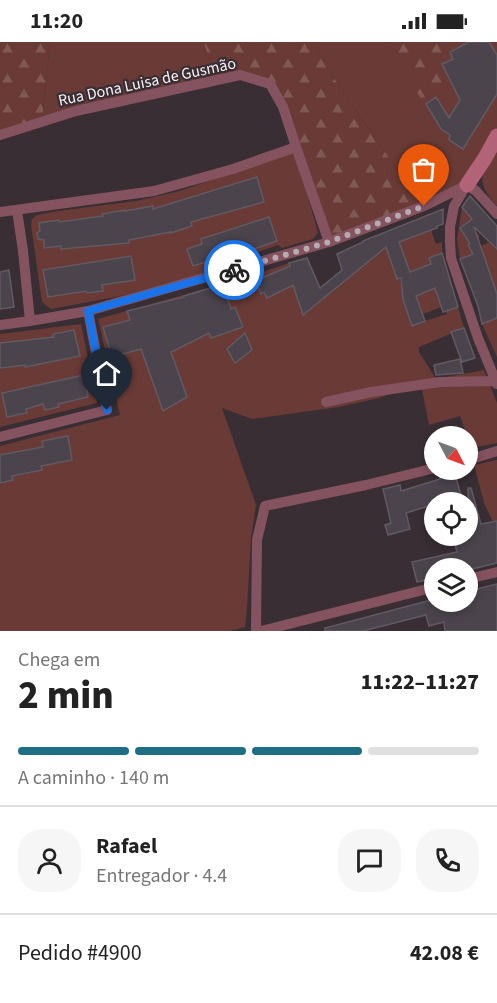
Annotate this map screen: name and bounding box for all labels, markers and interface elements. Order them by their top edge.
text: 11:20 [30,5,83,37]
street label: Rua Dona Luisa de Gusmão [56,52,238,112]
pin [398,144,449,206]
icon: bag [407,153,440,186]
courier [204,240,264,300]
icon: bike [218,254,251,287]
pin [81,348,132,410]
icon: home [90,357,123,390]
north arrow [424,426,478,480]
map controls [424,426,478,612]
button: locate [424,492,478,546]
button: layers [424,558,478,612]
text: Chega em [18,646,100,674]
text: 11:22–11:27 [361,666,479,698]
text: 2 min [18,668,114,724]
text: A caminho · 140 m [18,764,169,792]
button: person [18,829,81,892]
button: chat [338,829,401,892]
button: phone [416,829,479,892]
text: Rafael [96,830,157,862]
text: Entregador · 4.4 [96,862,227,890]
text: Pedido #4900 [18,937,142,969]
text: 42.08 € [410,937,479,969]

